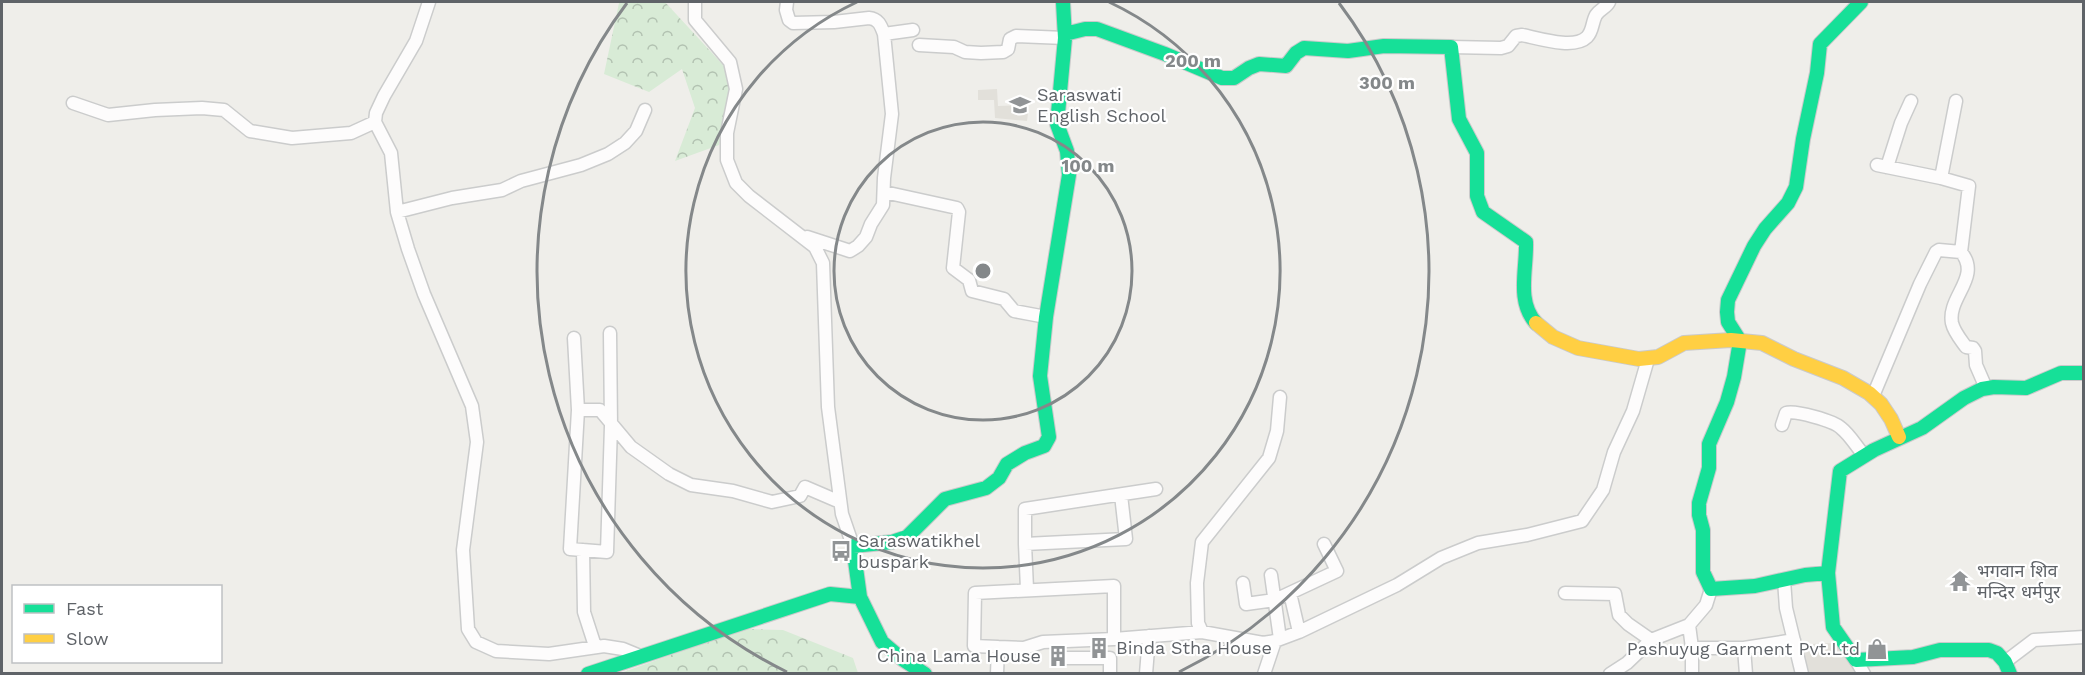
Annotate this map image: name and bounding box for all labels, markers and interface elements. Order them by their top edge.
text: 200 m [1165,50,1221,71]
text: 300 m [1359,72,1415,93]
place label: Saraswati English School [1037,84,1167,126]
school or university icon: Saraswati English School [1008,93,1032,117]
text: 100 m [1061,155,1115,176]
centre of rings [973,261,993,281]
place label: Saraswatikhel buspark [858,530,981,572]
bus stop icon: Saraswatikhel buspark [829,539,853,563]
place label: भगवान शिव मन्दिर धर्मपुर [1977,560,2061,604]
temple icon: भगवान शिव मन्दिर धर्मपुर [1948,569,1972,593]
legend [12,585,222,663]
text: Fast [66,598,104,619]
text: Slow [66,628,109,649]
building icon: Binda Stha House [1087,636,1111,660]
place label: Binda Stha House [1116,637,1272,658]
shop icon: Pashuyug Garment Pvt.Ltd [1865,637,1889,661]
place label: Pashuyug Garment Pvt.Ltd [1627,638,1860,659]
building icon: China Lama House [1046,644,1070,668]
place label: China Lama House [877,645,1041,666]

